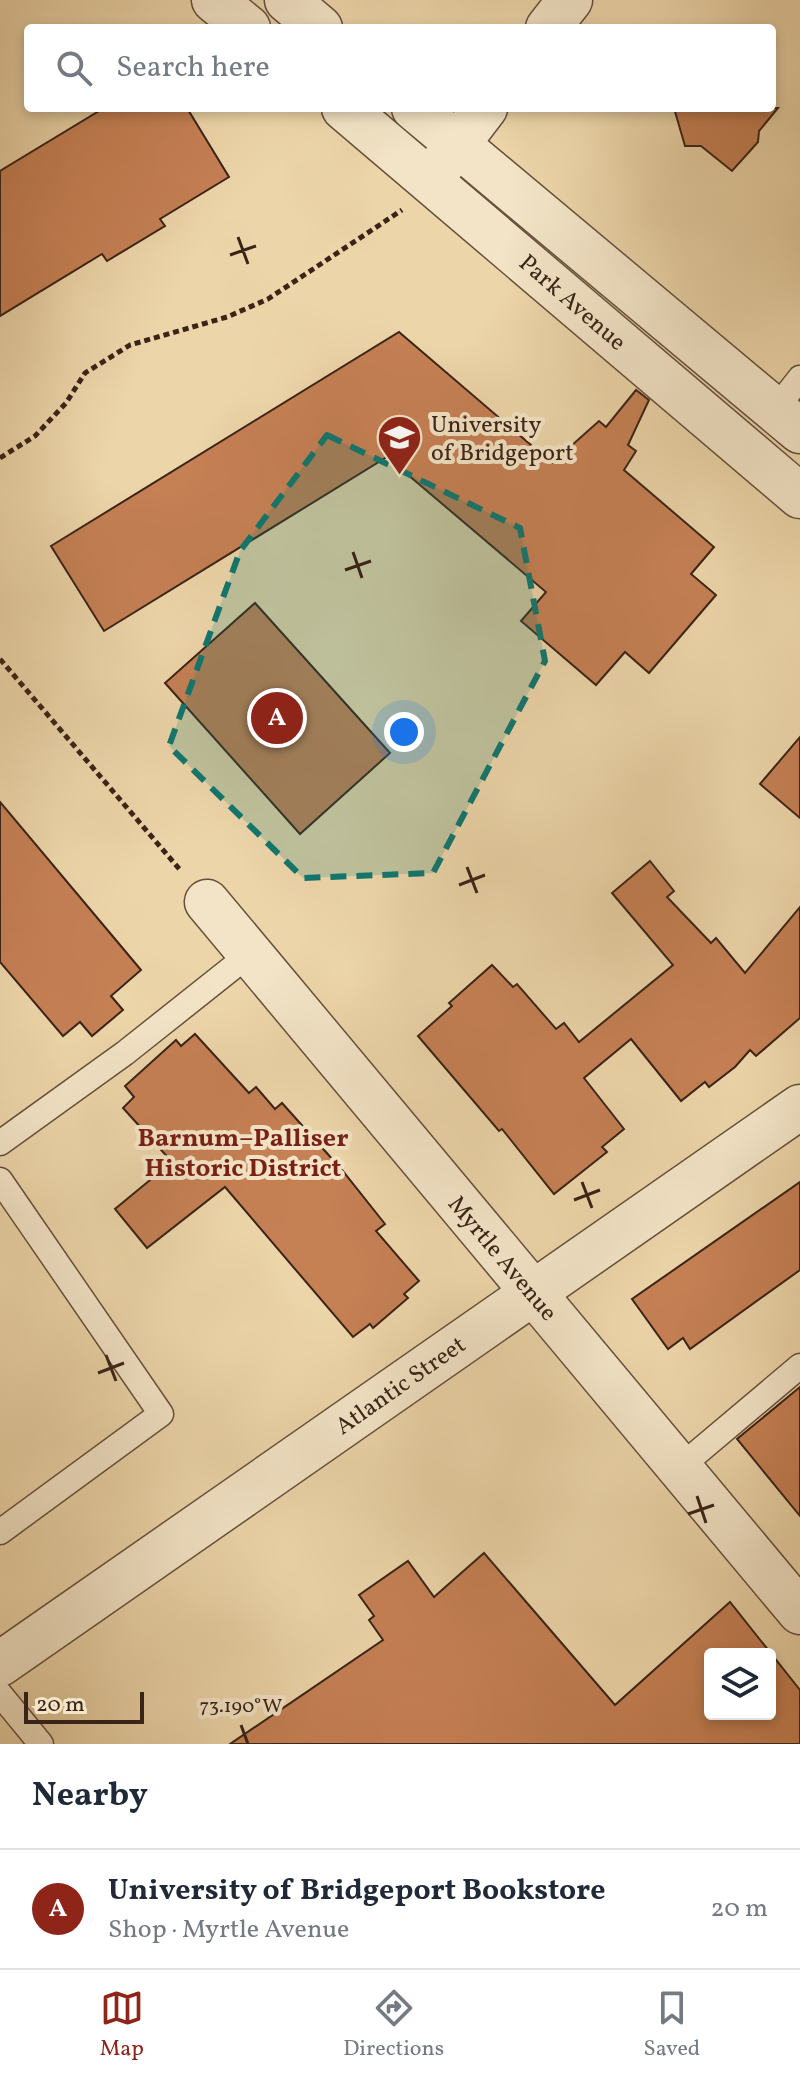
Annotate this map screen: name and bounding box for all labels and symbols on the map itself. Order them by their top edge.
street label: Park Avenue [511,247,633,360]
place label: University of Bridgeport [431,409,574,471]
school or university icon: University of Bridgeport [376,414,424,477]
pin: A [251,688,303,748]
your location [384,712,424,752]
district label: Barnum–Palliser Historic District [137,1121,349,1187]
street label: Myrtle Avenue [439,1189,564,1329]
street label: Atlantic Street [329,1329,473,1444]
scale bar [24,1688,144,1724]
text: 73.190°W [200,1693,282,1721]

